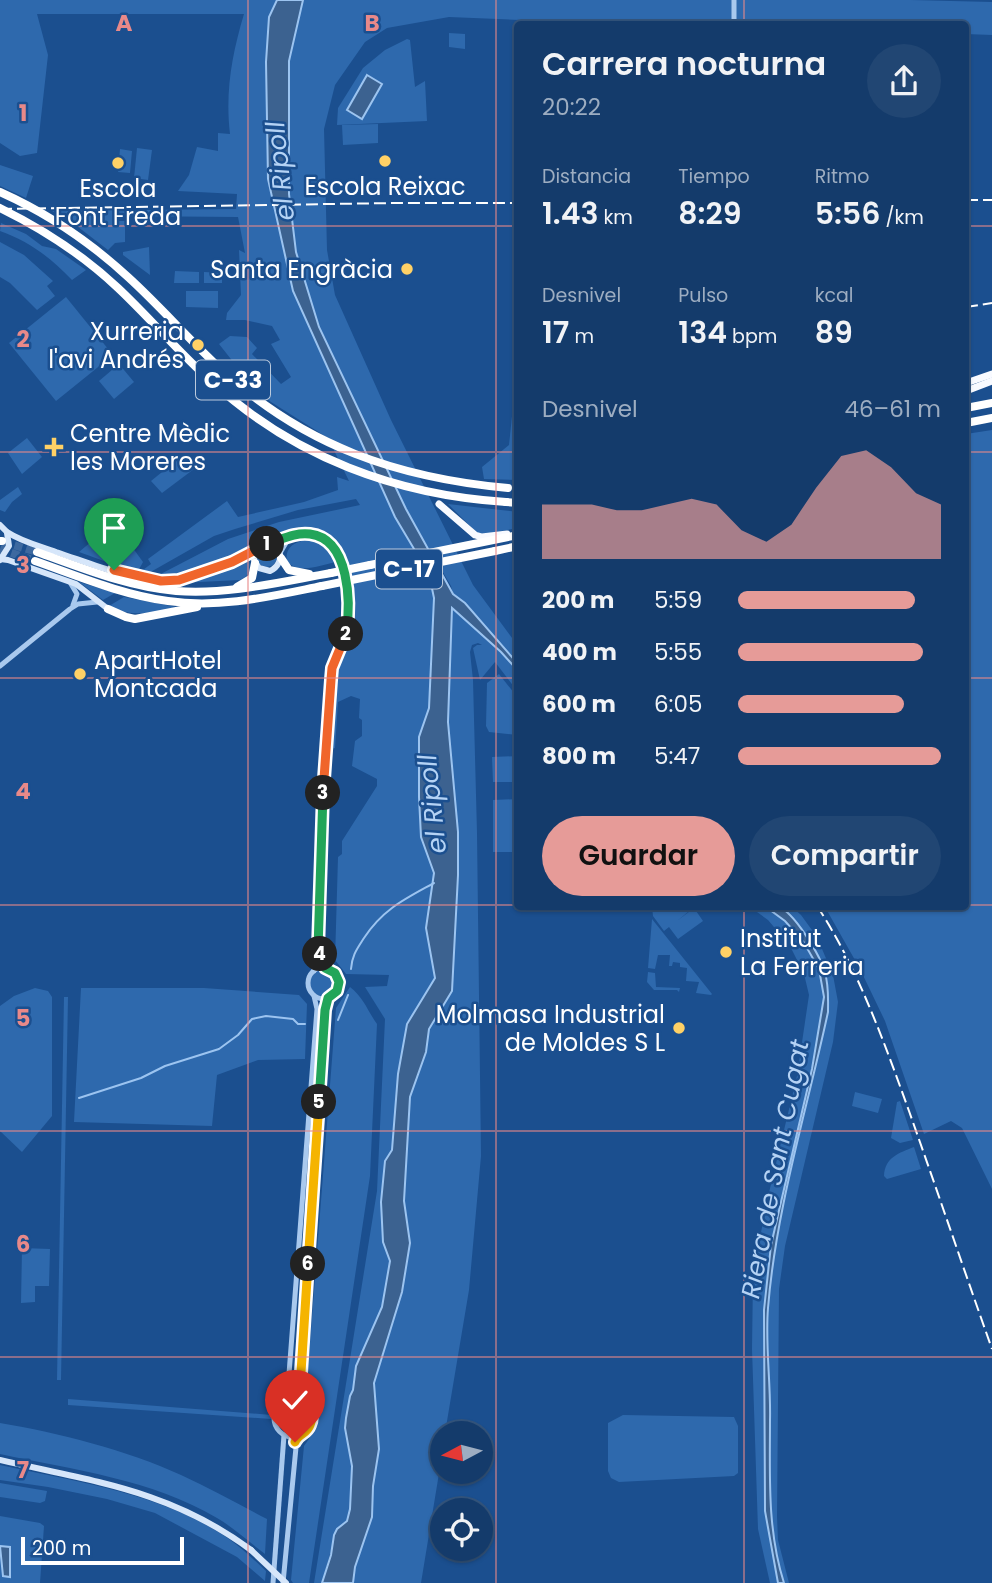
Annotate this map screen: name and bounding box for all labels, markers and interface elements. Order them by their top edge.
text: A [116,7,133,39]
text: B [364,7,380,39]
text: Carrera nocturna [542,41,826,86]
button: share [867,44,941,118]
text: 20:22 [542,91,601,123]
text: 1 [19,97,27,129]
water label: el Ripoll [257,119,303,222]
marker: Escola Reixac [377,153,393,169]
marker: Escola Font Freda [110,155,126,171]
text: Distancia [542,163,631,190]
text: Tiempo [678,163,750,190]
text: Ritmo [815,163,870,190]
place label: Escola Reixac [305,170,465,203]
place label: Escola Font Freda [55,172,181,233]
text: 1.43 [542,192,598,235]
text: 8:29 [678,192,742,235]
text: 5:56 [815,192,880,235]
text: km [598,204,633,231]
text: /km [880,204,924,231]
place label: Santa Engràcia [210,253,393,286]
marker: Santa Engràcia [399,261,415,277]
text: Desnivel [542,282,621,309]
text: Pulso [678,282,728,309]
text: kcal [815,282,854,309]
text: 17 [542,311,569,354]
text: 134 [678,311,727,354]
text: 89 [815,311,853,354]
place label: Xurreria l'avi Andrés [48,315,184,376]
text: 2 [16,323,30,355]
text: m [569,323,594,350]
text: bpm [727,323,777,350]
marker: Xurreria l'avi Andrés [190,337,206,353]
road number: C-33 [196,360,270,400]
text: Desnivel [542,393,638,425]
text: 46–61 m [845,393,941,425]
place label: Centre Mèdic les Moreres [70,417,230,478]
marker: Centre Mèdic les Moreres [44,437,64,457]
pin [84,498,144,570]
icon: arrive [95,509,133,547]
pin: 1 [250,526,284,562]
text: 1 [263,530,270,557]
text: 3 [16,549,30,581]
road number: C-17 [376,550,442,589]
text: 200 m [542,584,614,616]
text: 5:59 [654,584,702,616]
pin: 2 [328,616,364,652]
text: 2 [340,620,351,647]
text: 400 m [542,636,617,668]
text: 5:55 [654,636,702,668]
place label: ApartHotel Montcada [94,644,222,705]
marker: ApartHotel Montcada [72,666,88,682]
text: 600 m [542,688,616,720]
text: 6:05 [654,688,702,720]
text: 800 m [542,740,616,772]
text: 5:47 [654,740,700,772]
water label: el Ripoll [409,752,455,855]
text: 4 [15,775,31,807]
pin: 3 [306,776,340,810]
text: 3 [317,779,328,806]
button: Guardar [542,816,735,896]
button: Compartir [749,816,941,896]
place label: Institut La Ferreria [740,922,864,983]
pin: 4 [302,936,338,972]
text: 4 [313,940,326,967]
marker: Institut La Ferreria [718,944,734,960]
place label: Molmasa Industrial de Moldes S L [436,998,665,1059]
text: 5 [16,1002,30,1034]
marker: Molmasa Industrial de Moldes S L [671,1020,687,1036]
water label: Riera de Sant Cugat [732,1036,818,1301]
pin: 5 [302,1084,336,1120]
text: 5 [312,1088,325,1115]
text: 6 [16,1228,30,1260]
pin: 6 [290,1246,326,1282]
text: 6 [301,1250,314,1277]
pin [265,1370,325,1442]
icon: check [276,1381,314,1419]
north arrow [430,1421,494,1484]
map controls [430,1421,493,1561]
text: 7 [17,1454,29,1486]
button: locate [430,1498,493,1561]
scale bar [21,1534,184,1566]
text: 200 m [32,1535,91,1562]

